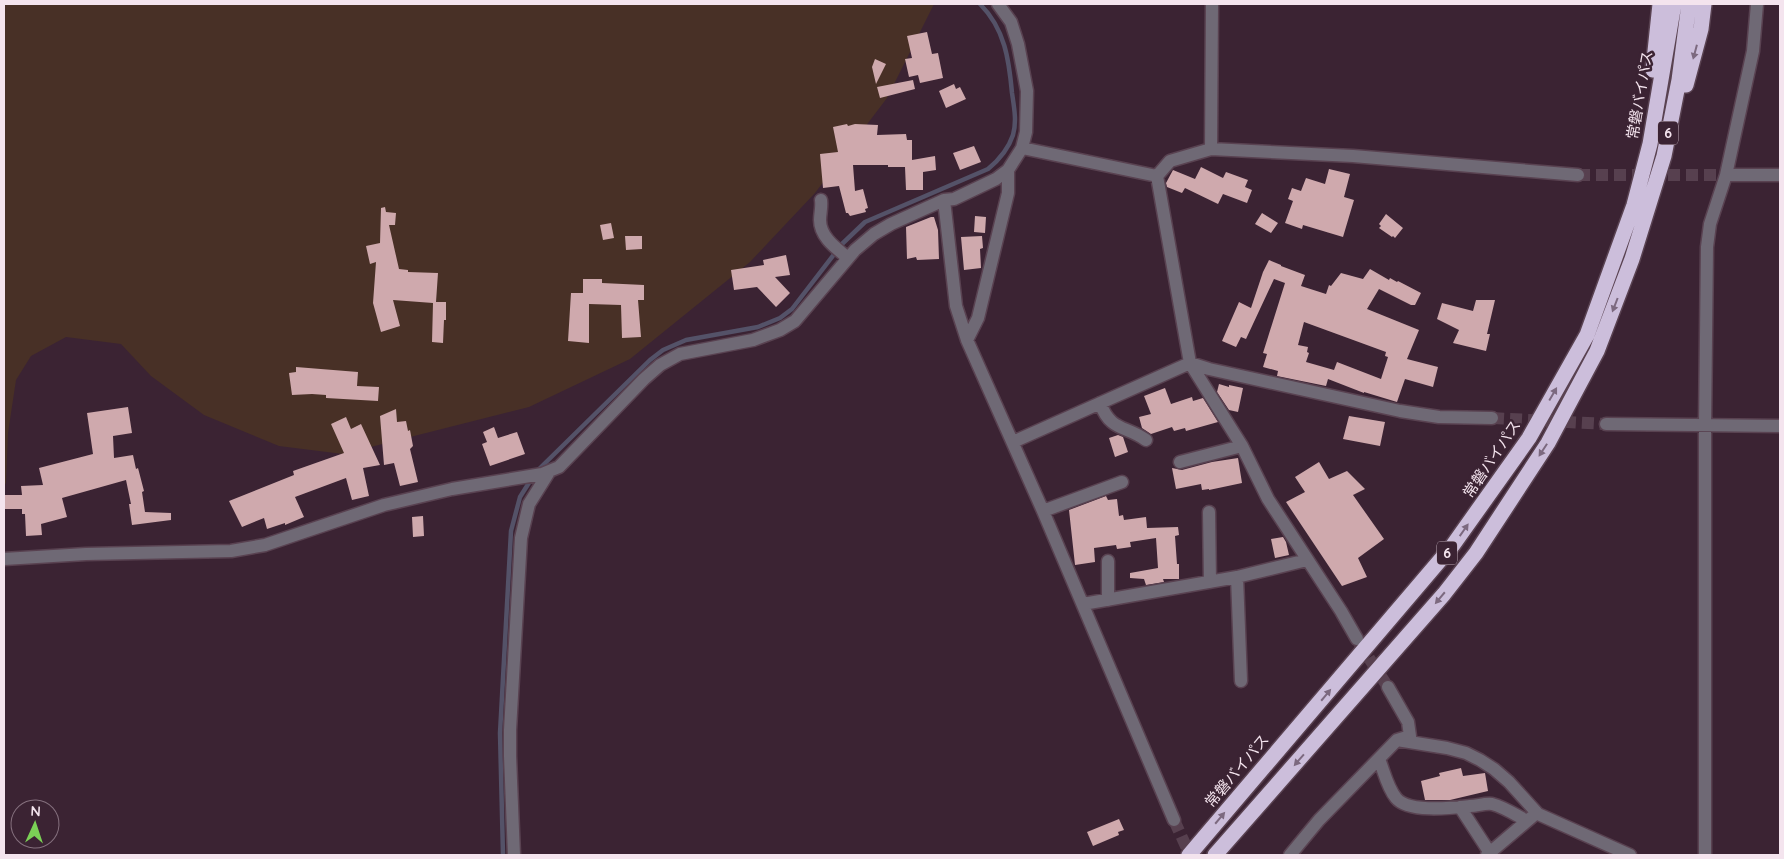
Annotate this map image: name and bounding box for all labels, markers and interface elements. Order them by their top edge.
one-way arrow [1691,44,1699,59]
street label: 常磐バイパス [1622,49,1657,141]
road number: 6 [1658,122,1678,144]
one-way arrow [1611,298,1619,313]
one-way arrow [1549,388,1558,401]
street label: 常磐バイパス [1459,416,1525,501]
one-way arrow [1538,444,1548,457]
one-way arrow [1459,523,1469,537]
road number: 6 [1437,542,1457,564]
one-way arrow [1435,591,1446,604]
one-way arrow [1320,688,1331,701]
street label: 常磐バイパス [1201,730,1273,811]
one-way arrow [1294,754,1305,766]
north arrow [10,799,60,849]
text: N [30,802,41,820]
one-way arrow [1215,812,1226,825]

